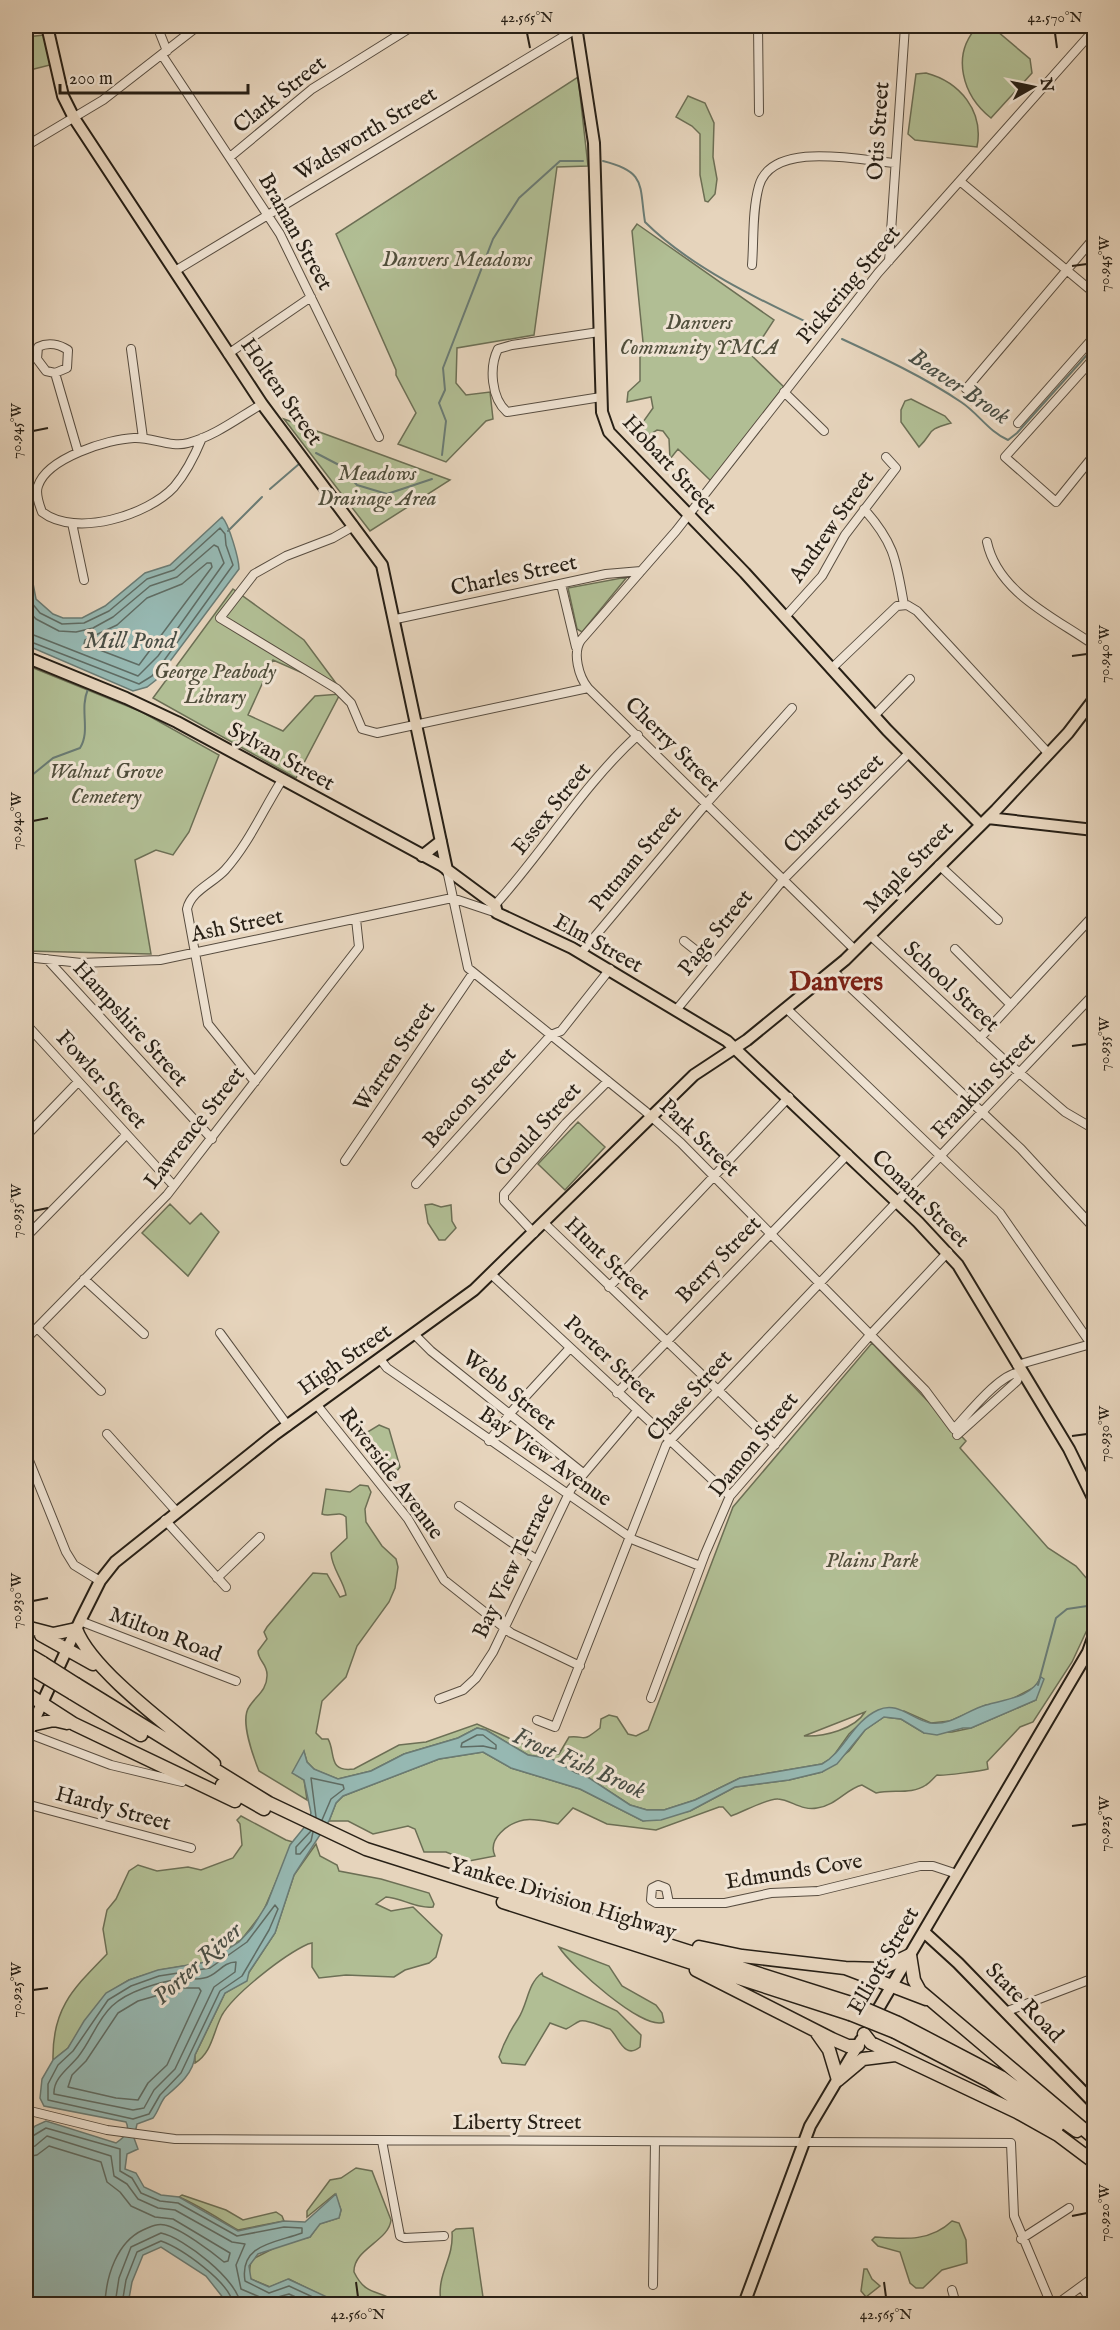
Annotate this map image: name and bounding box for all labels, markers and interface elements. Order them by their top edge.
text: 42.565°N [501,8,553,27]
text: 42.570°N [1027,8,1083,27]
street label: Clark Street [228,50,333,140]
scale bar [60,57,248,95]
north arrow [1003,57,1063,117]
text: 200 m [69,68,113,91]
text: N [1035,76,1057,94]
street label: Wadsworth Street [290,80,443,188]
street label: Otis Street [862,80,896,181]
street label: Braman Street [251,168,339,296]
street label: Pickering Street [791,219,907,350]
text: 70.945°W [1095,235,1114,292]
park label: Danvers Meadows [382,246,533,274]
park label: Danvers Community YMCA [620,309,780,362]
street label: Holten Street [234,333,329,452]
water label: Beaver Brook [902,342,1016,433]
text: 70.945°W [7,402,26,459]
street label: Hobart Street [616,409,723,521]
park label: Meadows Drainage Area [317,460,437,513]
street label: Andrew Street [783,465,881,589]
street label: Charles Street [448,549,580,603]
text: 70.940°W [1095,624,1114,683]
water label: Mill Pond [84,626,178,657]
park label: George Peabody Library [154,658,277,711]
street label: Cherry Street [618,691,726,799]
street label: Sylvan Street [223,716,340,798]
street label: Charter Street [778,748,890,860]
street label: Essex Street [506,757,598,861]
park label: Walnut Grove Cemetery [49,758,164,811]
text: 70.940°W [7,791,26,850]
street label: Putnam Street [584,800,689,918]
street label: Maple Street [858,816,960,920]
street label: Page Street [673,884,760,982]
street label: Ash Street [187,902,286,950]
street label: Elm Street [548,908,648,980]
street label: School Street [897,935,1005,1039]
street label: Hampshire Street [66,955,194,1093]
district label: Danvers [789,965,883,1000]
street label: Warren Street [348,996,442,1117]
text: 70.935°W [1095,1016,1114,1071]
street label: Fowler Street [49,1025,153,1136]
street label: Franklin Street [926,1026,1042,1145]
street label: Beacon Street [417,1041,523,1154]
street label: Lawrence Street [138,1061,252,1195]
street label: Gould Street [488,1077,588,1183]
street label: Park Street [653,1093,745,1184]
street label: Conant Street [865,1144,975,1254]
text: 70.935°W [7,1183,26,1238]
street label: Berry Street [670,1210,768,1310]
street label: Hunt Street [558,1211,656,1307]
street label: Porter Street [558,1310,663,1411]
street label: High Street [293,1317,398,1402]
street label: Chase Street [641,1344,739,1448]
street label: Webb Street [456,1345,562,1438]
street label: Damon Street [703,1386,805,1503]
street label: Bay View Avenue [473,1401,617,1513]
street label: Riverside Avenue [332,1403,450,1545]
text: 70.930°W [1095,1405,1114,1462]
street label: Bay View Terrace [467,1489,561,1643]
park label: Plains Park [826,1547,919,1575]
text: 70.930°W [7,1572,26,1629]
street label: Milton Road [105,1601,225,1669]
water label: Frost Fish Brook [508,1721,651,1807]
street label: Hardy Street [52,1780,174,1838]
text: 70.925°W [1095,1795,1114,1852]
street label: Edmunds Cove [723,1847,865,1897]
street label: Yankee Division Highway [446,1851,680,1947]
street label: Elliott Street [842,1902,926,2020]
water label: Porter River [147,1915,250,2012]
street label: State Road [979,1957,1069,2049]
text: 70.925°W [7,1961,26,2018]
street label: Liberty Street [452,2109,582,2137]
text: 70.920°W [1095,2184,1114,2242]
text: 42.560°N [331,2305,385,2324]
text: 42.565°N [860,2305,912,2324]

